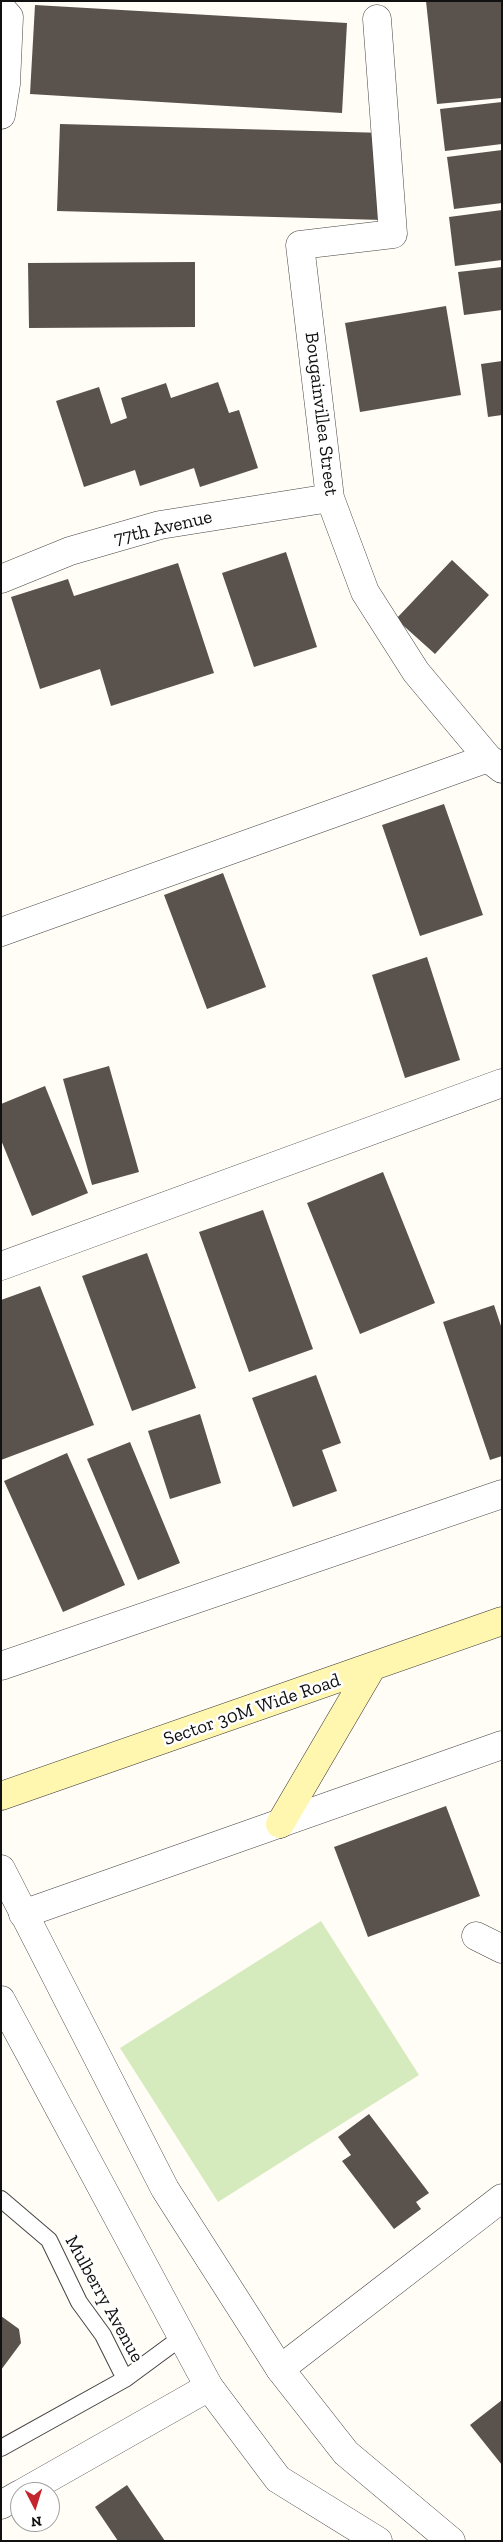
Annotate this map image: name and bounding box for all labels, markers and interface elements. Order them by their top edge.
street label: Bougainvillea Street [300,331,342,497]
street label: 77th Avenue [112,506,214,550]
street label: Sector 30M Wide Road [161,1669,343,1751]
street label: Mulberry Avenue [60,2232,148,2366]
north arrow [10,2482,60,2532]
text: N [30,2513,42,2530]

